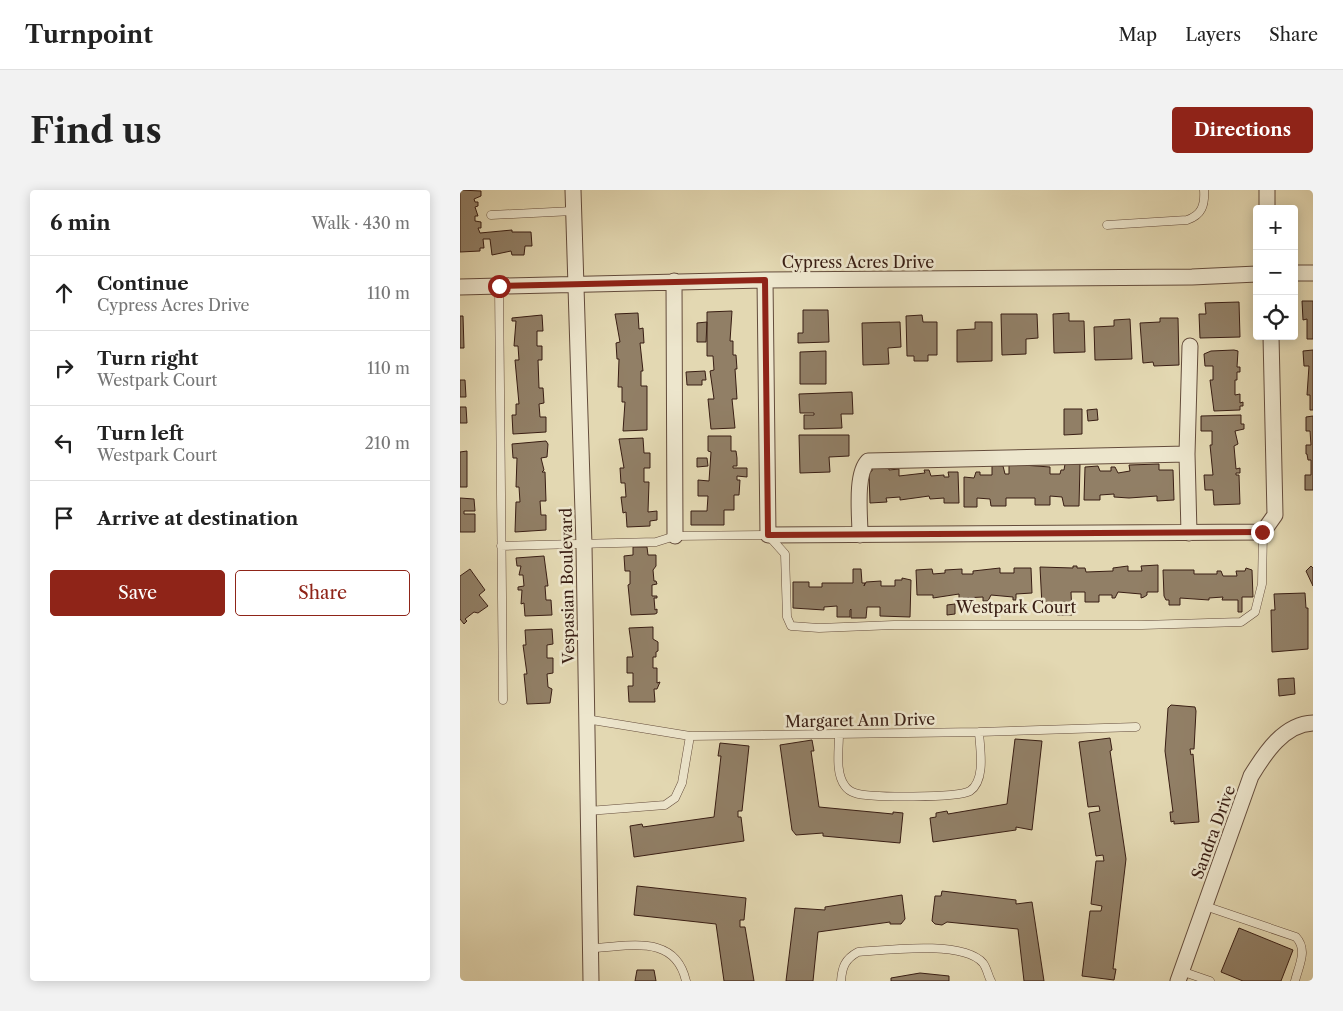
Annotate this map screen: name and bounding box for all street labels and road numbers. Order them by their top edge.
street label: Cypress Acres Drive [782,252,934,272]
street label: Vespasian Boulevard [556,508,578,665]
street label: Westpark Court [955,597,1076,617]
street label: Margaret Ann Drive [785,709,935,731]
street label: Sandra Drive [1187,782,1239,882]

